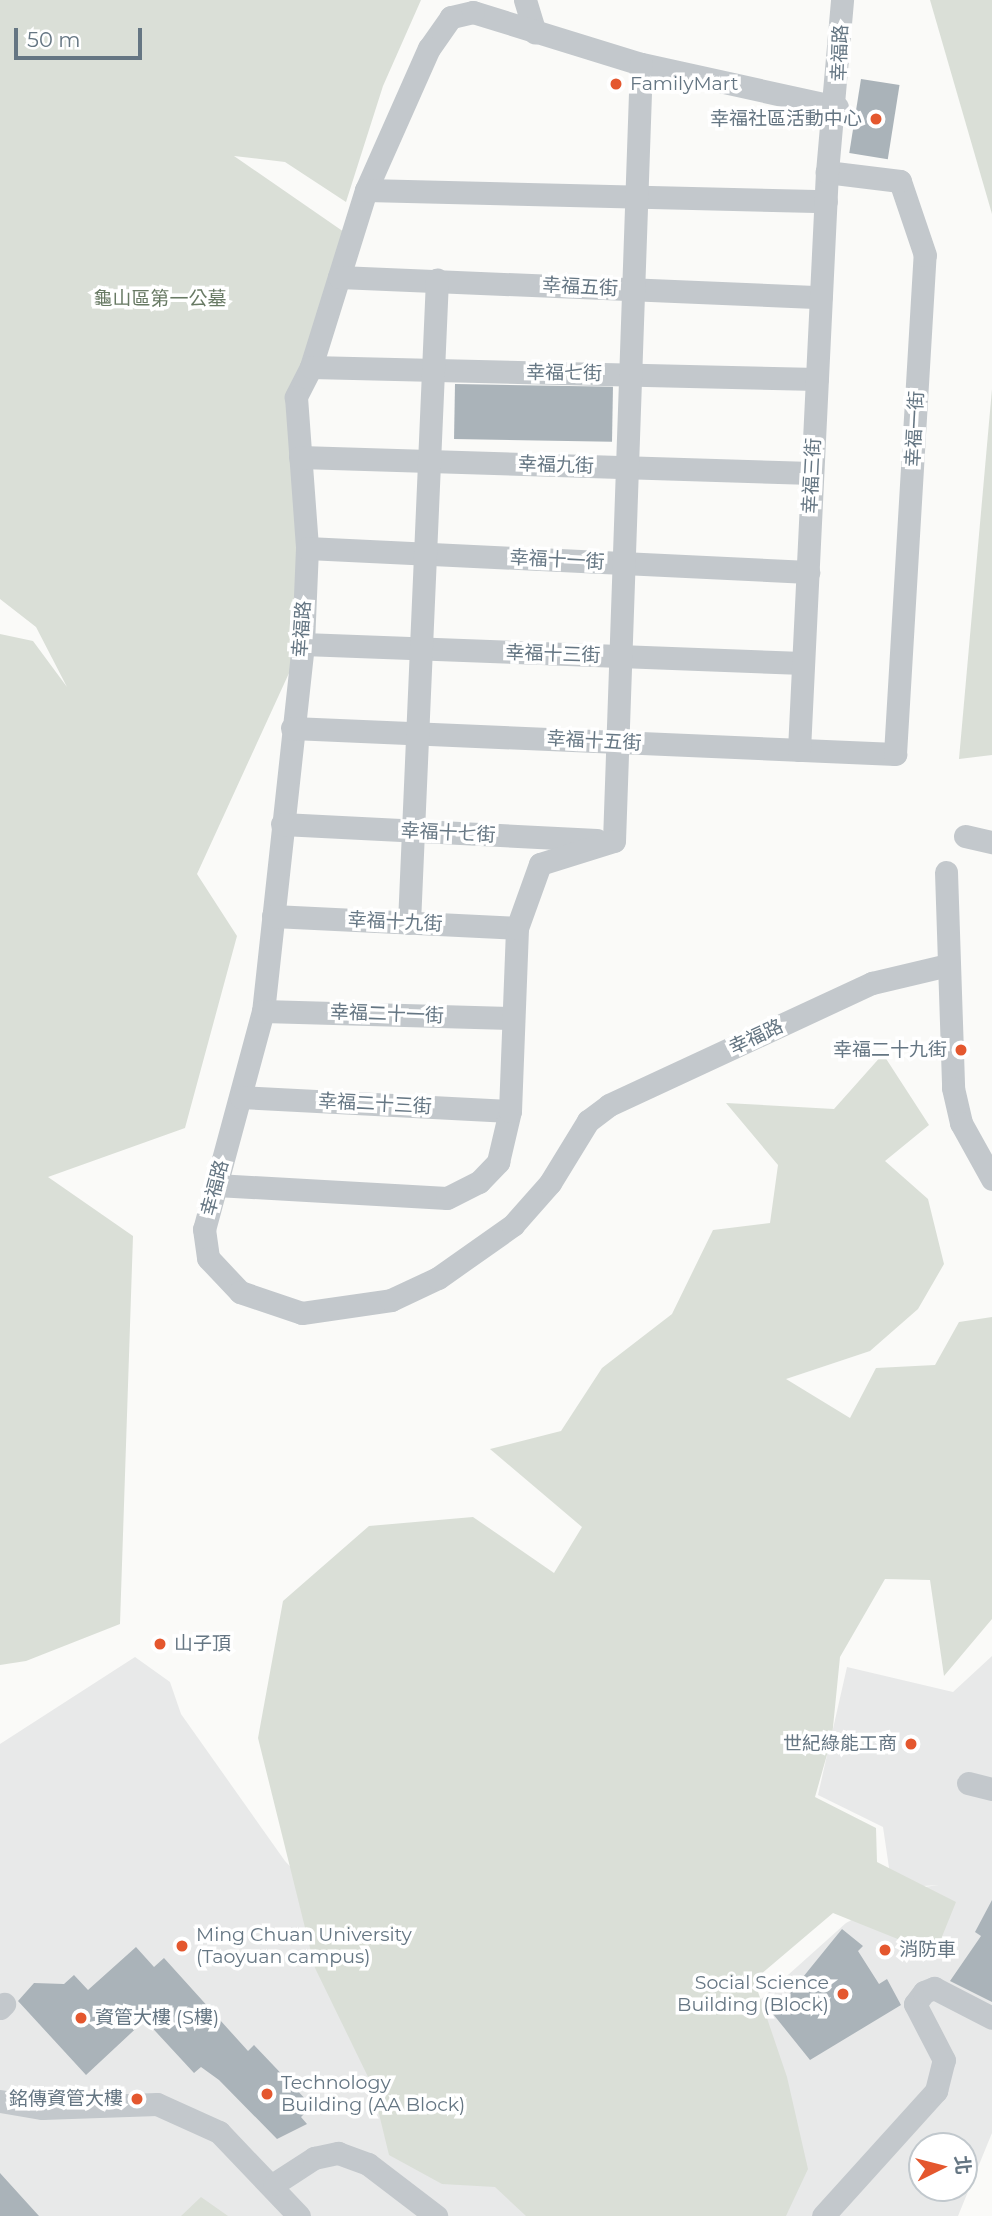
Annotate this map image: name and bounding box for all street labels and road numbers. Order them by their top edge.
street label: 幸福路 [828,24,852,82]
street label: 幸福五街 [541,274,619,300]
street label: 幸福七街 [526,361,602,385]
street label: 幸福一街 [902,390,928,468]
street label: 幸福三街 [799,437,825,515]
street label: 幸福九街 [518,452,594,478]
street label: 幸福十一街 [509,546,605,574]
street label: 幸福路 [289,600,315,658]
street label: 幸福十三街 [505,641,601,667]
street label: 幸福十五街 [546,727,642,755]
street label: 幸福十七街 [400,819,496,847]
street label: 幸福十九街 [347,908,443,936]
street label: 幸福二十一街 [330,1001,444,1027]
street label: 幸福路 [725,1015,787,1059]
street label: 幸福二十三街 [317,1090,433,1118]
street label: 幸福路 [197,1158,233,1218]

